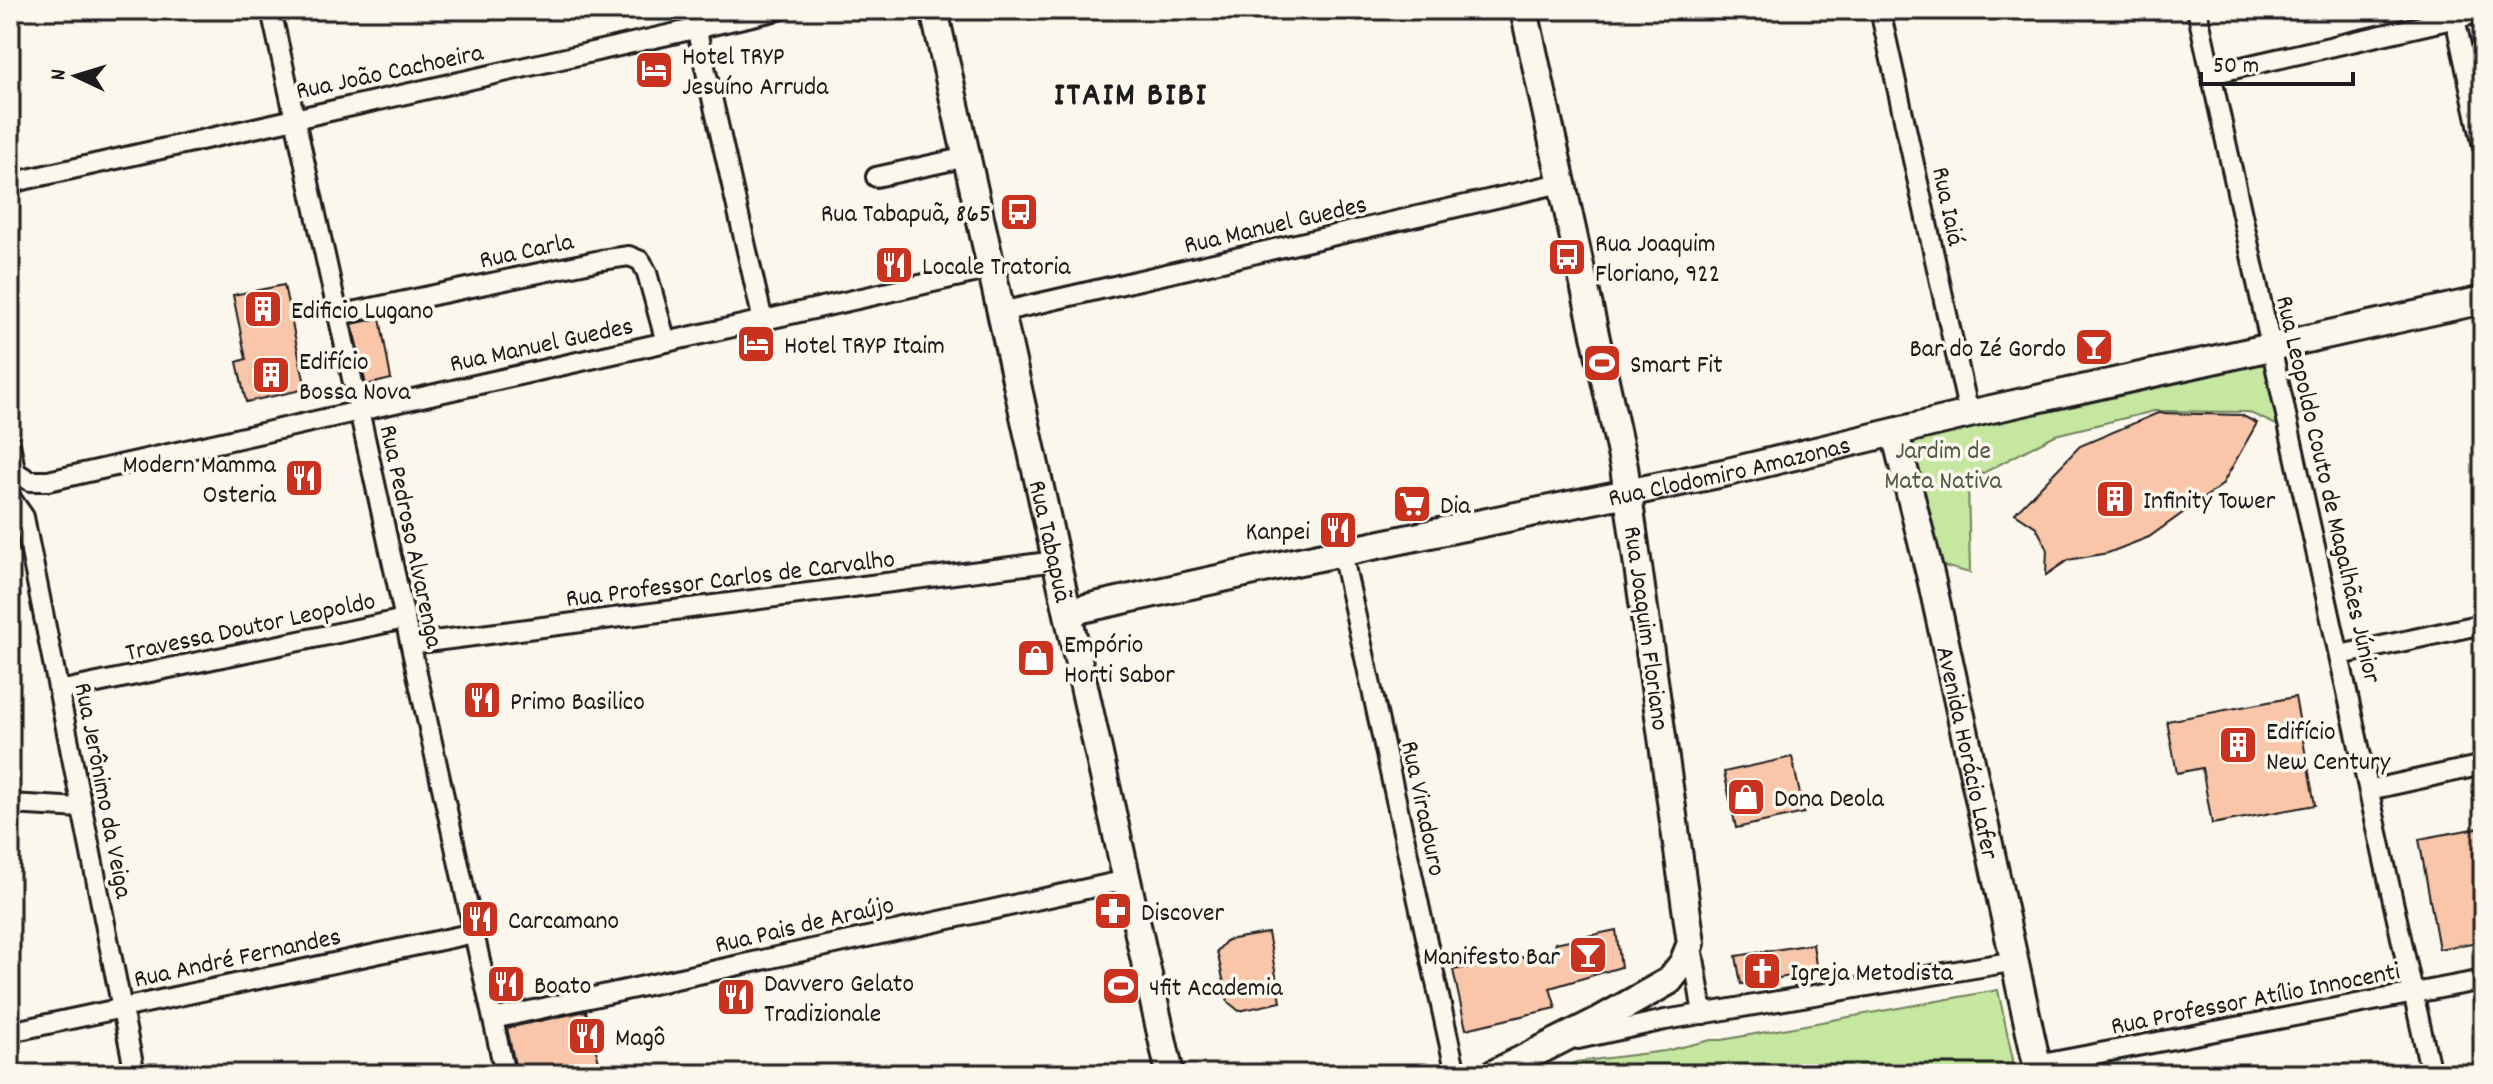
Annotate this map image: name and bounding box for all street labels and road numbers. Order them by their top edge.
street label: Rua João Cachoeira [293,35,488,111]
street label: Rua Iaiá [1920,164,1973,250]
street label: Rua Manuel Guedes [1181,187,1371,265]
street label: Rua Carla [476,224,578,280]
street label: Rua Leopoldo Couto de Magalhães Júnior [2264,292,2389,687]
street label: Rua Manuel Guedes [447,309,637,384]
street label: Rua Pedroso Alvarenga [368,422,451,652]
street label: Rua Clodomiro Amazonas [1605,428,1855,518]
street label: Rua Tabapuã [1017,477,1080,607]
street label: Rua Joaquim Floriano [1612,524,1677,733]
street label: Rua Professor Carlos de Carvalho [564,542,897,619]
street label: Travessa Doutor Leopoldo [122,584,379,673]
street label: Avenida Horácio Lafer [1924,643,2007,864]
street label: Rua Jerônimo da Veiga [63,680,141,902]
street label: Rua Viradouro [1389,738,1454,880]
street label: Rua Pais de Araújo [712,888,898,965]
street label: Rua André Fernandes [131,919,345,999]
street label: Rua Professor Atílio Innocenti [2108,954,2404,1047]

